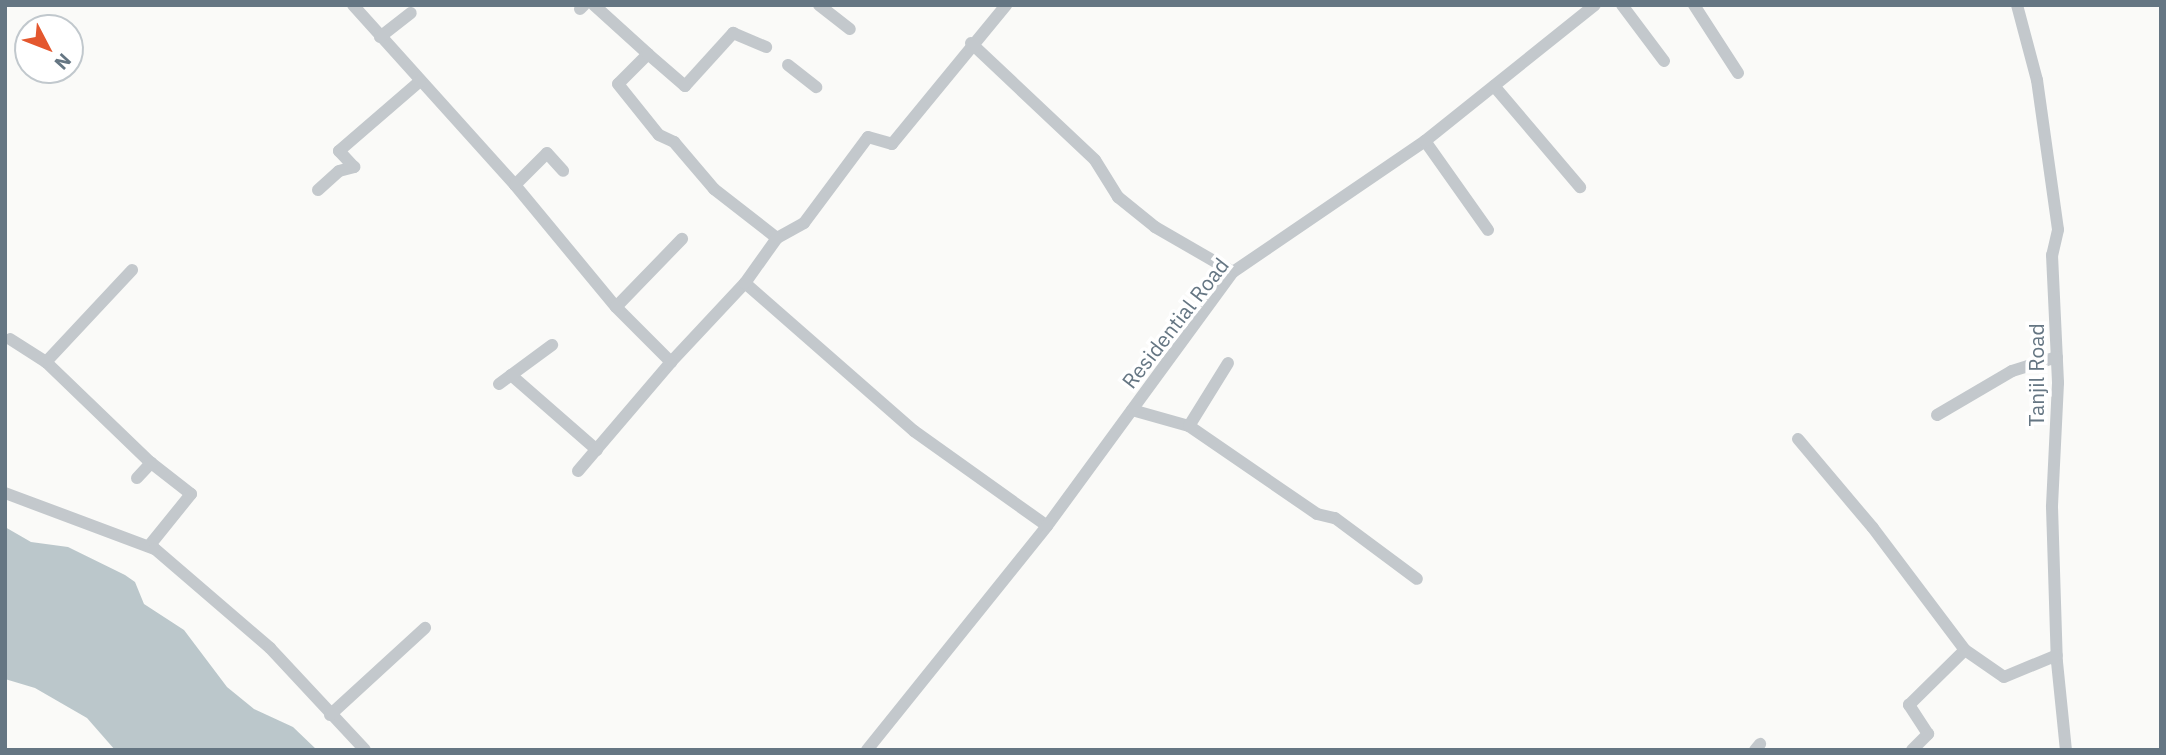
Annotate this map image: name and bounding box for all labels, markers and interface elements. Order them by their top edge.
north arrow [14,14,84,84]
text: N [50,49,77,75]
street label: Residential Road [1116,253,1234,393]
street label: Tanjil Road [2023,323,2049,427]

